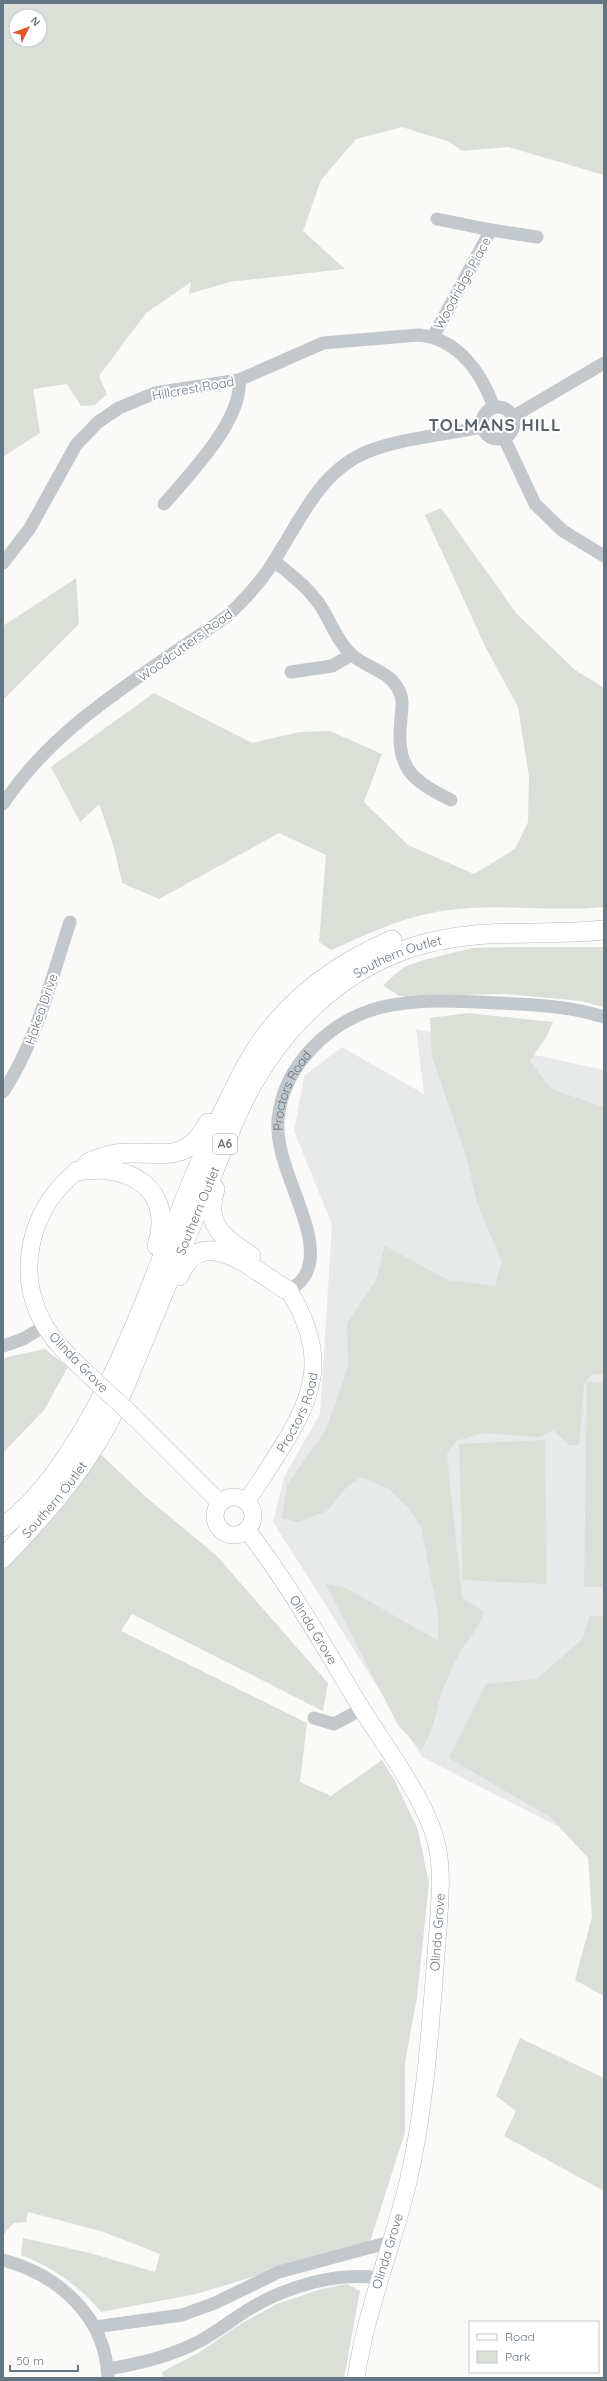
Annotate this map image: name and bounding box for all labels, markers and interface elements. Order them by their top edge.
north arrow [8,8,48,48]
text: N [28,14,43,29]
street label: Woodridge Place [430,234,494,332]
street label: Hillcrest Road [151,373,235,403]
district label: TOLMANS HILL [429,414,561,435]
street label: Woodcutters Road [135,605,235,685]
street label: Southern Outlet [350,932,443,981]
street label: Hakea Drive [21,971,61,1047]
street label: Proctors Road [270,1047,314,1131]
road number: A6 [213,1134,237,1154]
street label: Southern Outlet [172,1164,223,1257]
street label: Olinda Grove [46,1328,112,1396]
street label: Proctors Road [273,1371,321,1455]
street label: Southern Outlet [18,1458,90,1541]
street label: Olinda Grove [287,1592,341,1667]
street label: Olinda Grove [426,1892,448,1972]
street label: Olinda Grove [368,2211,406,2291]
legend [469,2321,599,2373]
text: Road [505,2329,535,2344]
scale bar [10,2347,78,2373]
text: Park [505,2349,530,2364]
text: 50 m [16,2353,44,2368]

